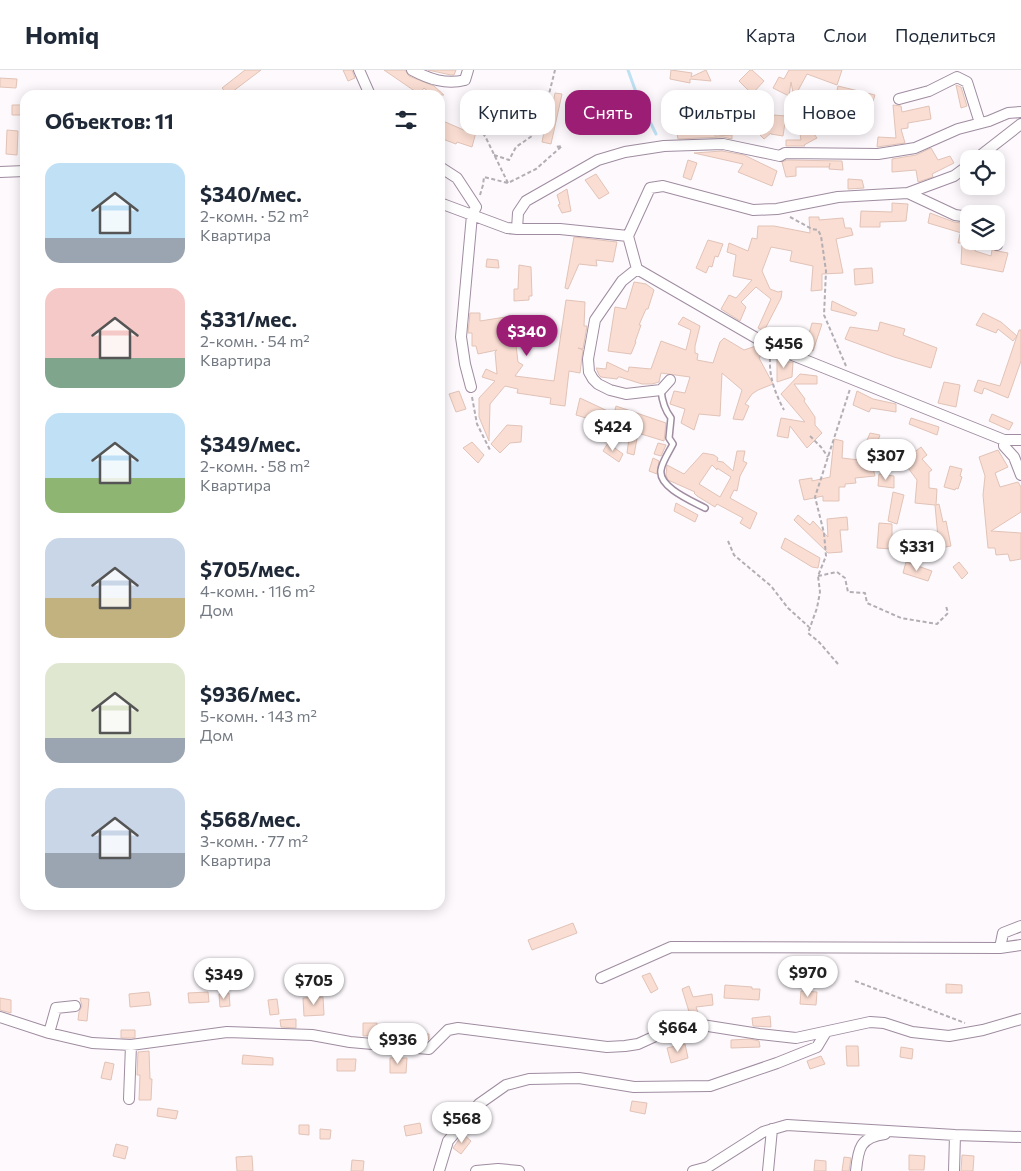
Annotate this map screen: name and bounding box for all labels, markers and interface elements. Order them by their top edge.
text: Homiq [25,20,99,49]
text: Карта [746,24,795,46]
text: Слои [823,24,867,46]
text: Поделиться [895,24,996,46]
chip: Купить [460,90,555,135]
chip: Снять [565,90,651,135]
chip: Фильтры [661,90,774,135]
chip: Новое [784,90,874,135]
icon: filters [392,106,420,134]
text: Объектов: 11 [45,108,174,133]
map controls [960,150,1005,250]
button: locate [960,150,1005,195]
text: $340/мес. [200,181,302,206]
icon: home [85,183,145,243]
button: layers [960,205,1005,250]
text: 2-комн. · 52 m² [200,206,309,225]
text: Квартира [200,225,271,244]
text: $331/мес. [200,306,297,331]
icon: home [85,308,145,368]
pin: $340 [497,314,557,357]
text: $340 [508,321,546,340]
pin: $456 [754,326,814,369]
text: 2-комн. · 54 m² [200,331,310,350]
text: $456 [765,333,803,352]
text: Квартира [200,350,271,369]
pin: $424 [583,410,643,452]
text: $424 [594,416,632,435]
text: $349/мес. [200,431,301,456]
icon: home [85,433,145,493]
pin: $307 [856,438,916,481]
text: $307 [867,445,905,464]
text: 2-комн. · 58 m² [200,456,310,475]
text: Квартира [200,475,271,494]
pin: $331 [887,530,947,572]
text: $331 [900,536,934,555]
text: $705/мес. [200,556,300,581]
icon: home [85,558,145,618]
text: 4-комн. · 116 m² [200,581,315,600]
text: Дом [200,600,233,619]
text: $936/мес. [200,681,301,706]
icon: home [85,683,145,743]
text: 5-комн. · 143 m² [200,706,317,725]
text: Дом [200,725,233,744]
text: $568/мес. [200,806,301,831]
icon: home [85,808,145,868]
text: 3-комн. · 77 m² [200,831,308,850]
text: Квартира [200,850,271,869]
pin: $970 [778,956,838,998]
pin: $349 [194,958,254,1000]
text: $970 [789,962,827,981]
text: $349 [205,964,243,983]
pin: $705 [284,964,344,1006]
text: $705 [295,970,333,989]
pin: $664 [648,1010,708,1053]
text: $664 [659,1017,697,1036]
pin: $936 [368,1022,428,1065]
text: $936 [379,1029,417,1048]
pin: $568 [432,1102,492,1144]
text: $568 [443,1108,481,1127]

